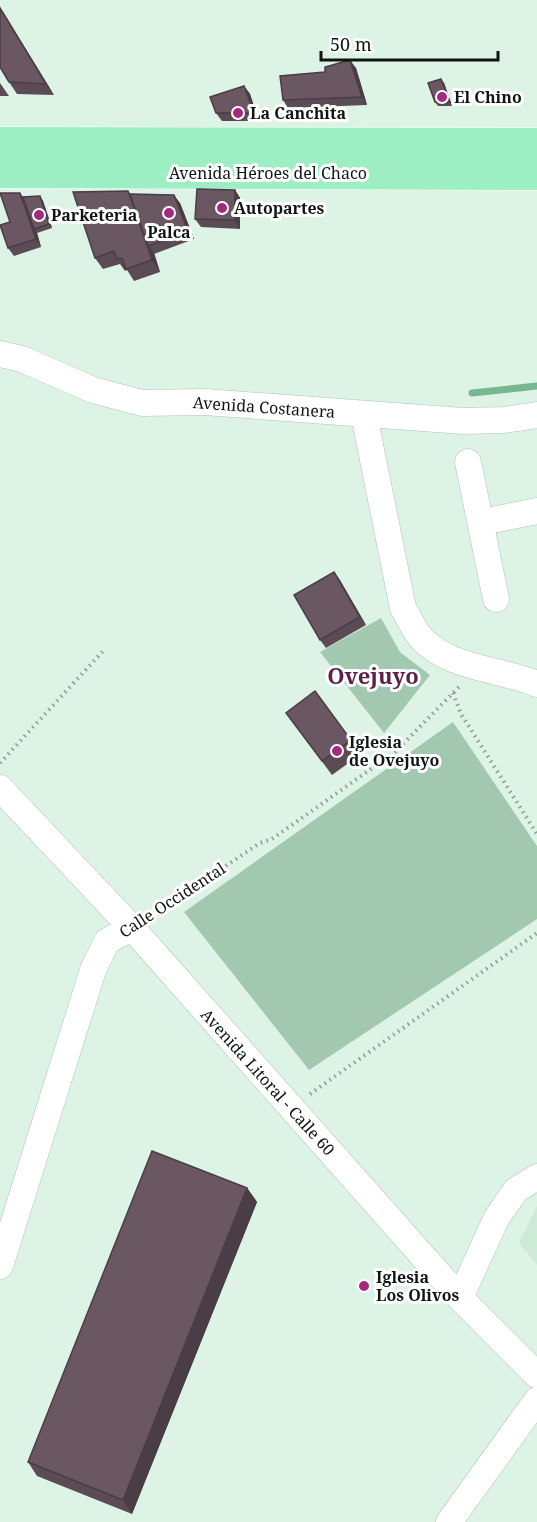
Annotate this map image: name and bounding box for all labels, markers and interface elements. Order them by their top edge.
scale bar [321,24,498,62]
text: 50 m [330,32,372,56]
place label: El Chino [454,86,522,108]
marker: El Chino [435,90,449,104]
place label: La Canchita [250,102,346,124]
marker: La Canchita [231,106,245,120]
street label: Avenida Héroes del Chaco [169,162,367,184]
place label: Autopartes [234,197,325,219]
marker: Autopartes [215,201,229,215]
place label: Parketeria [51,204,138,226]
marker: Palca [162,206,176,220]
marker: Parketeria [32,208,46,222]
place label: Palca [147,221,191,243]
street label: Avenida Costanera [192,391,336,423]
district label: Ovejuyo [327,660,419,690]
place label: Iglesia de Ovejuyo [349,731,440,771]
marker: Iglesia de Ovejuyo [330,744,344,758]
street label: Calle Occidental [115,857,229,943]
street label: Avenida Litoral - Calle 60 [196,1004,340,1160]
place label: Iglesia Los Olivos [376,1266,460,1306]
marker: Iglesia Los Olivos [357,1279,371,1293]

